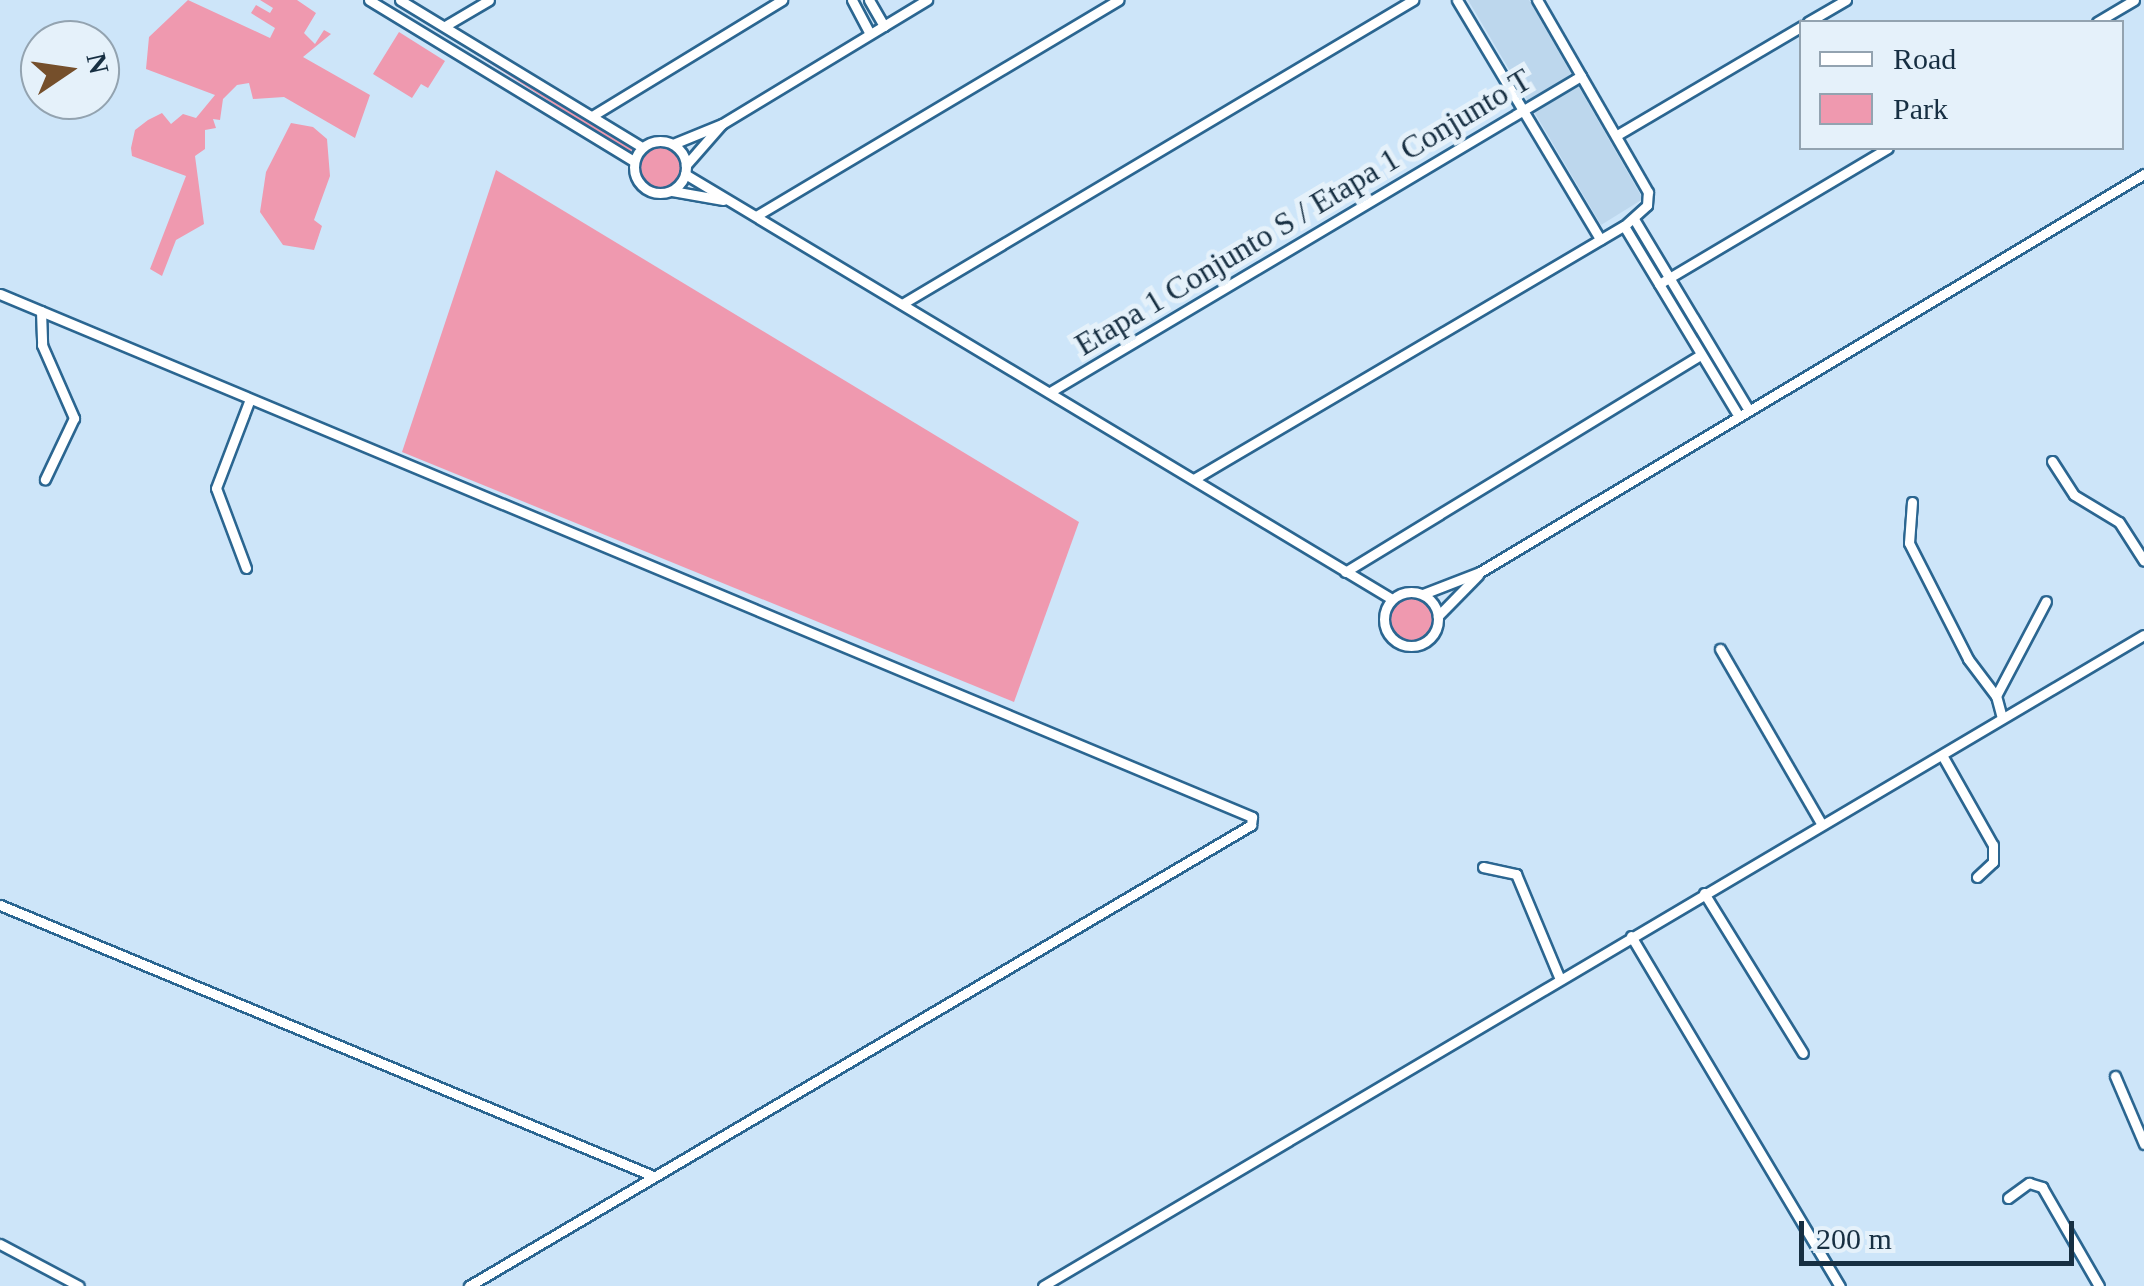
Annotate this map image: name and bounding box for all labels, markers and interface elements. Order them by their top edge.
north arrow [20,20,120,120]
legend [1799,20,2124,150]
text: Road [1893,42,1956,75]
text: N [80,50,115,77]
street label: Etapa 1 Conjunto S / Etapa 1 Conjunto T [1068,60,1538,364]
text: Park [1893,92,1948,125]
scale bar [1804,1201,2079,1263]
text: 200 m [1816,1222,1892,1255]

